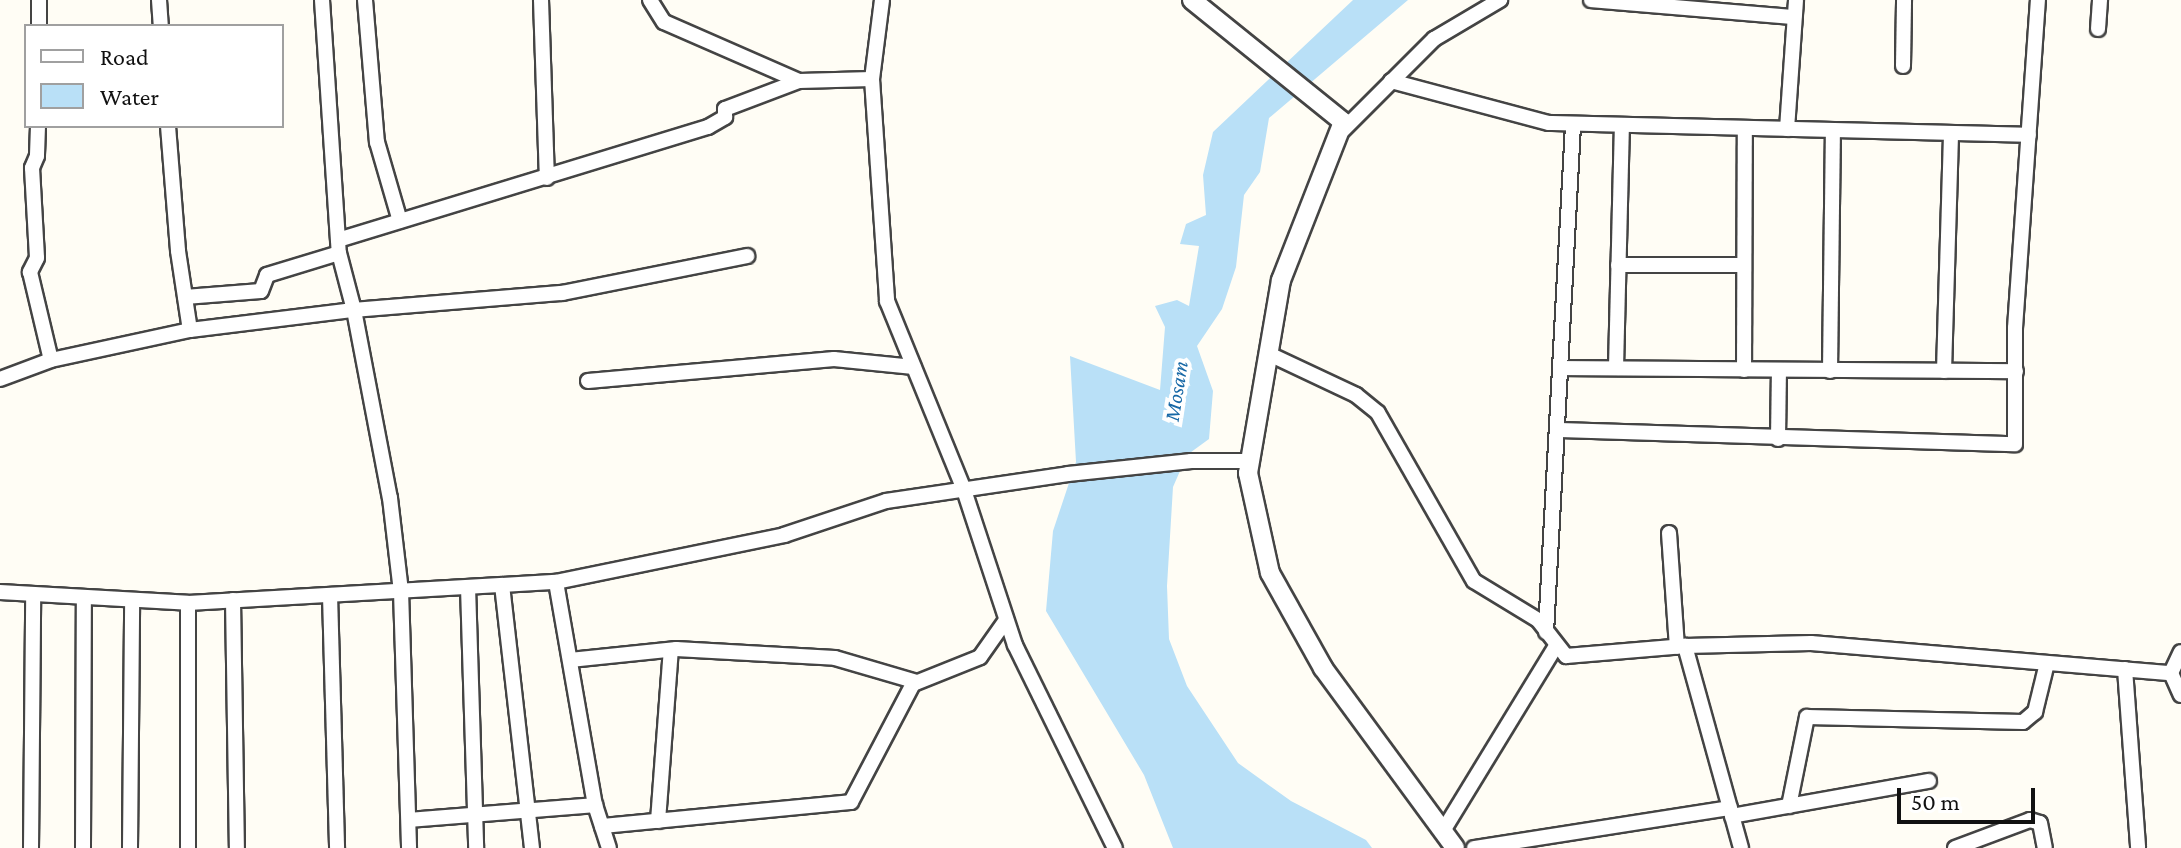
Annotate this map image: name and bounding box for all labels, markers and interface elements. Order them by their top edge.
legend [24,24,284,128]
text: Road [100,43,149,70]
text: Water [100,83,159,110]
water label: Mosam [1158,359,1194,423]
scale bar [1901,772,2039,822]
text: 50 m [1911,788,1960,815]

